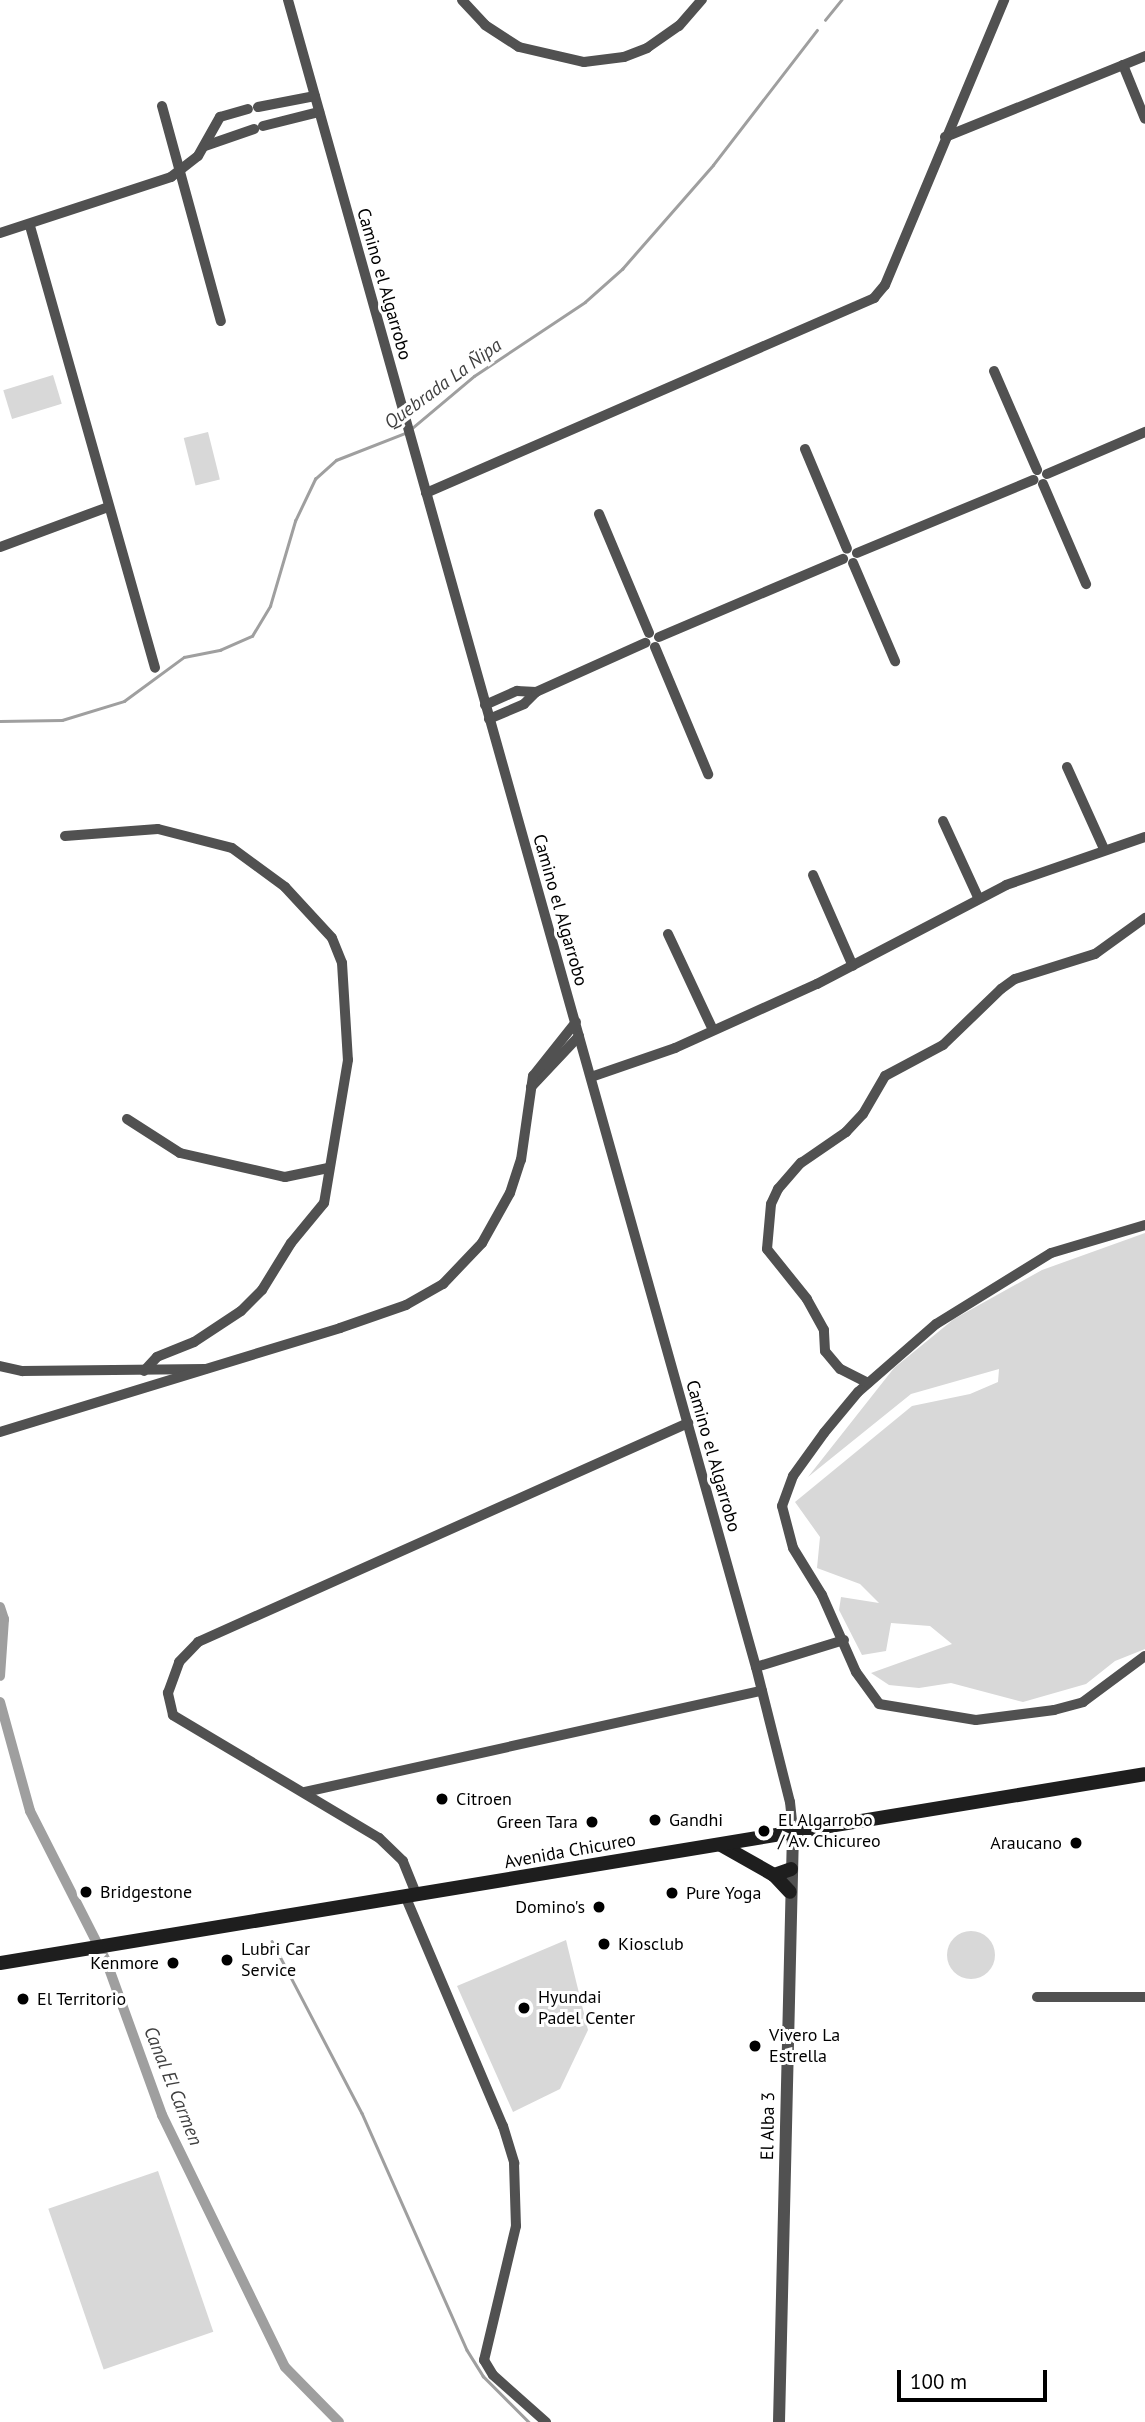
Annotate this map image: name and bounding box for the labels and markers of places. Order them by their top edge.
place label: Citroen [456,1788,512,1810]
marker: Citroen [434,1791,450,1807]
place label: Gandhi [669,1809,723,1831]
place label: El Algarrobo / Av. Chicureo [778,1810,883,1853]
place label: Green Tara [496,1811,578,1833]
marker: Gandhi [647,1812,663,1828]
marker: Green Tara [584,1814,600,1830]
marker: El Algarrobo / Av. Chicureo [756,1823,772,1839]
place label: Araucano [990,1832,1062,1854]
marker: Araucano [1068,1835,1084,1851]
place label: Bridgestone [100,1881,192,1903]
place label: Pure Yoga [686,1882,762,1904]
marker: Bridgestone [78,1884,94,1900]
marker: Pure Yoga [664,1885,680,1901]
place label: Domino's [515,1896,585,1918]
marker: Domino's [591,1899,607,1915]
place label: Kiosclub [618,1933,684,1955]
marker: Kiosclub [596,1936,612,1952]
place label: Lubri Car Service [241,1939,310,1982]
place label: Kenmore [90,1952,159,1974]
marker: Lubri Car Service [219,1952,235,1968]
marker: Kenmore [165,1955,181,1971]
place label: Hyundai Padel Center [538,1987,635,2030]
place label: El Territorio [37,1988,127,2010]
marker: El Territorio [15,1991,31,2007]
marker: Hyundai Padel Center [516,2000,532,2016]
place label: Vivero La Estrella [769,2025,840,2068]
marker: Vivero La Estrella [747,2038,763,2054]

